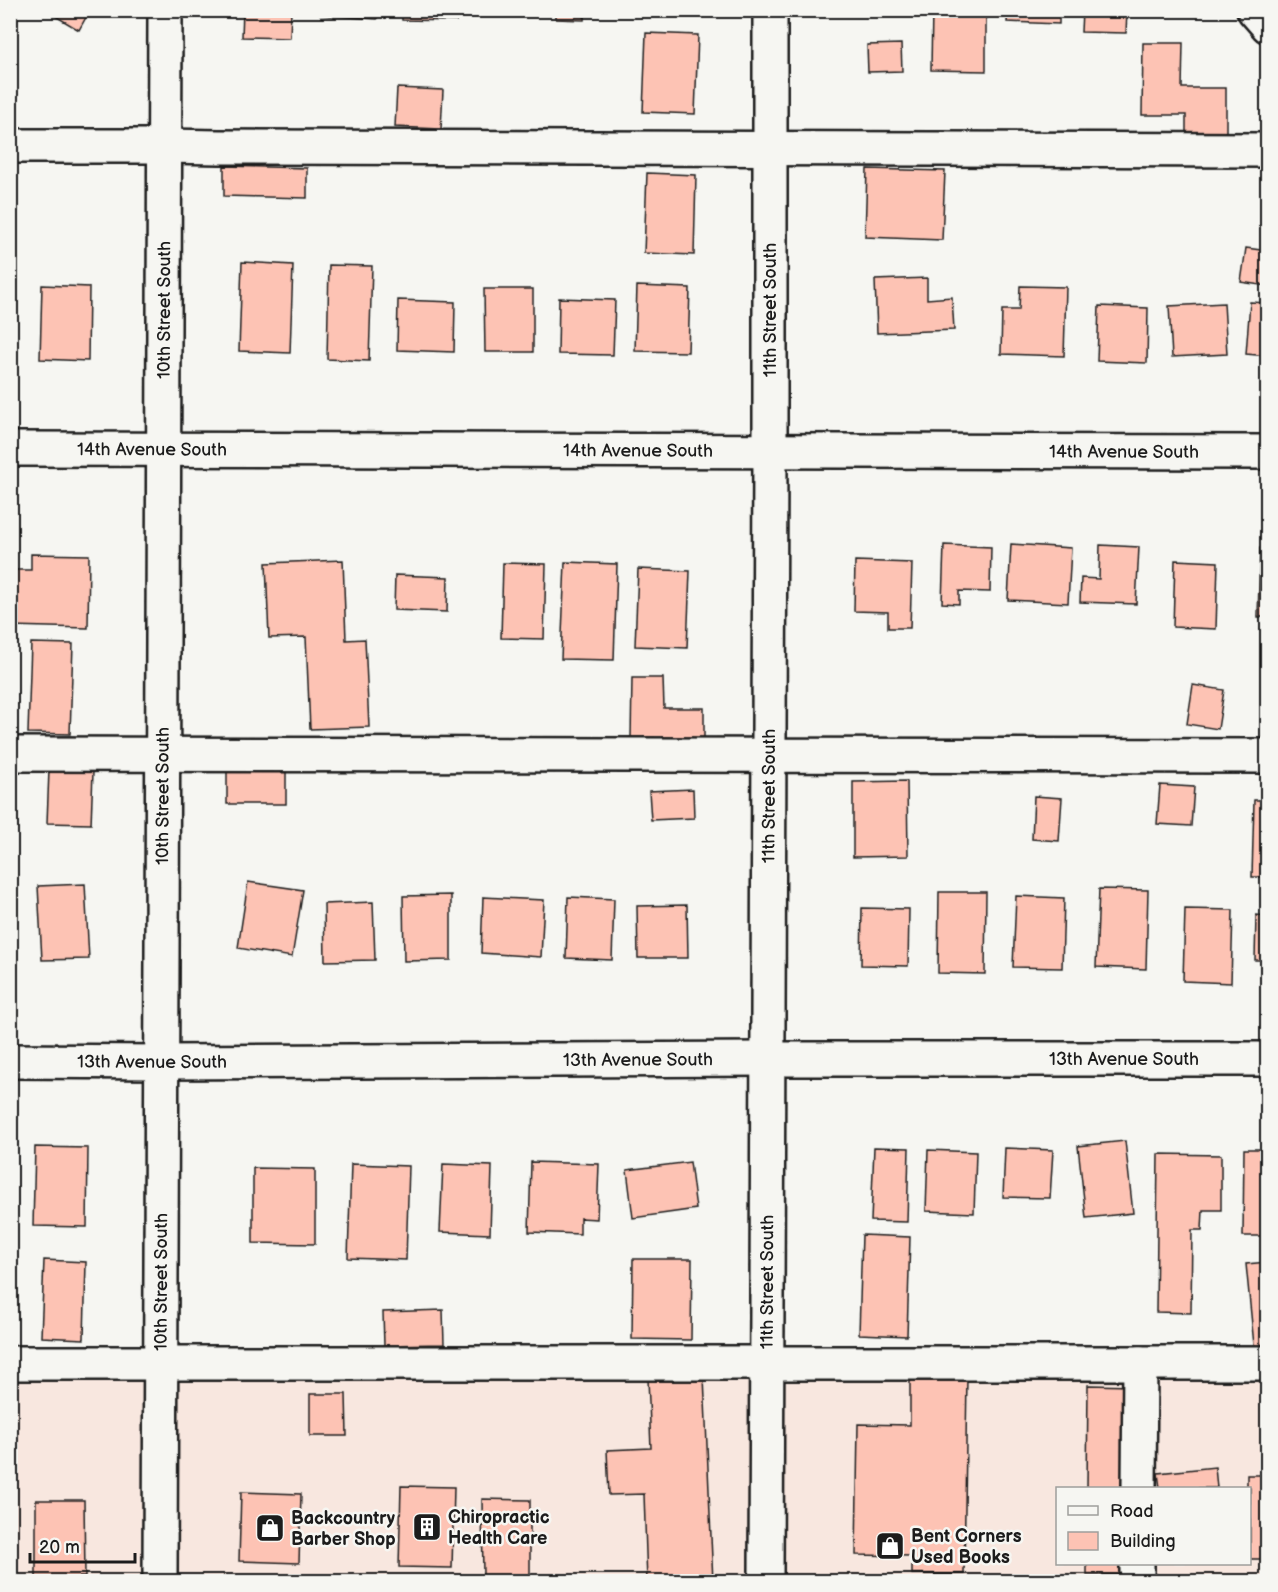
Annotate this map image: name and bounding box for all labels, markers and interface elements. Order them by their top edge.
street label: 10th Street South [153,241,175,379]
street label: 11th Street South [760,243,781,377]
street label: 14th Avenue South [77,439,227,460]
street label: 14th Avenue South [563,440,713,461]
street label: 14th Avenue South [1049,441,1199,462]
street label: 10th Street South [152,727,173,865]
street label: 11th Street South [758,729,780,863]
street label: 13th Avenue South [563,1049,713,1071]
street label: 13th Avenue South [1049,1049,1199,1070]
street label: 13th Avenue South [77,1051,227,1073]
street label: 10th Street South [150,1213,172,1351]
street label: 11th Street South [756,1215,778,1349]
legend [1056,1487,1251,1565]
text: Road [1110,1501,1154,1522]
place label: Chiropractic Health Care [448,1507,550,1549]
place label: Backcountry Barber Shop [291,1508,396,1550]
building icon: Chiropractic Health Care [411,1511,443,1543]
shop icon: Backcountry Barber Shop [254,1512,286,1544]
scale bar [30,1526,135,1564]
place label: Bent Corners Used Books [911,1526,1022,1568]
shop icon: Bent Corners Used Books [874,1530,906,1562]
text: Building [1110,1531,1176,1552]
text: 20 m [39,1537,80,1558]

